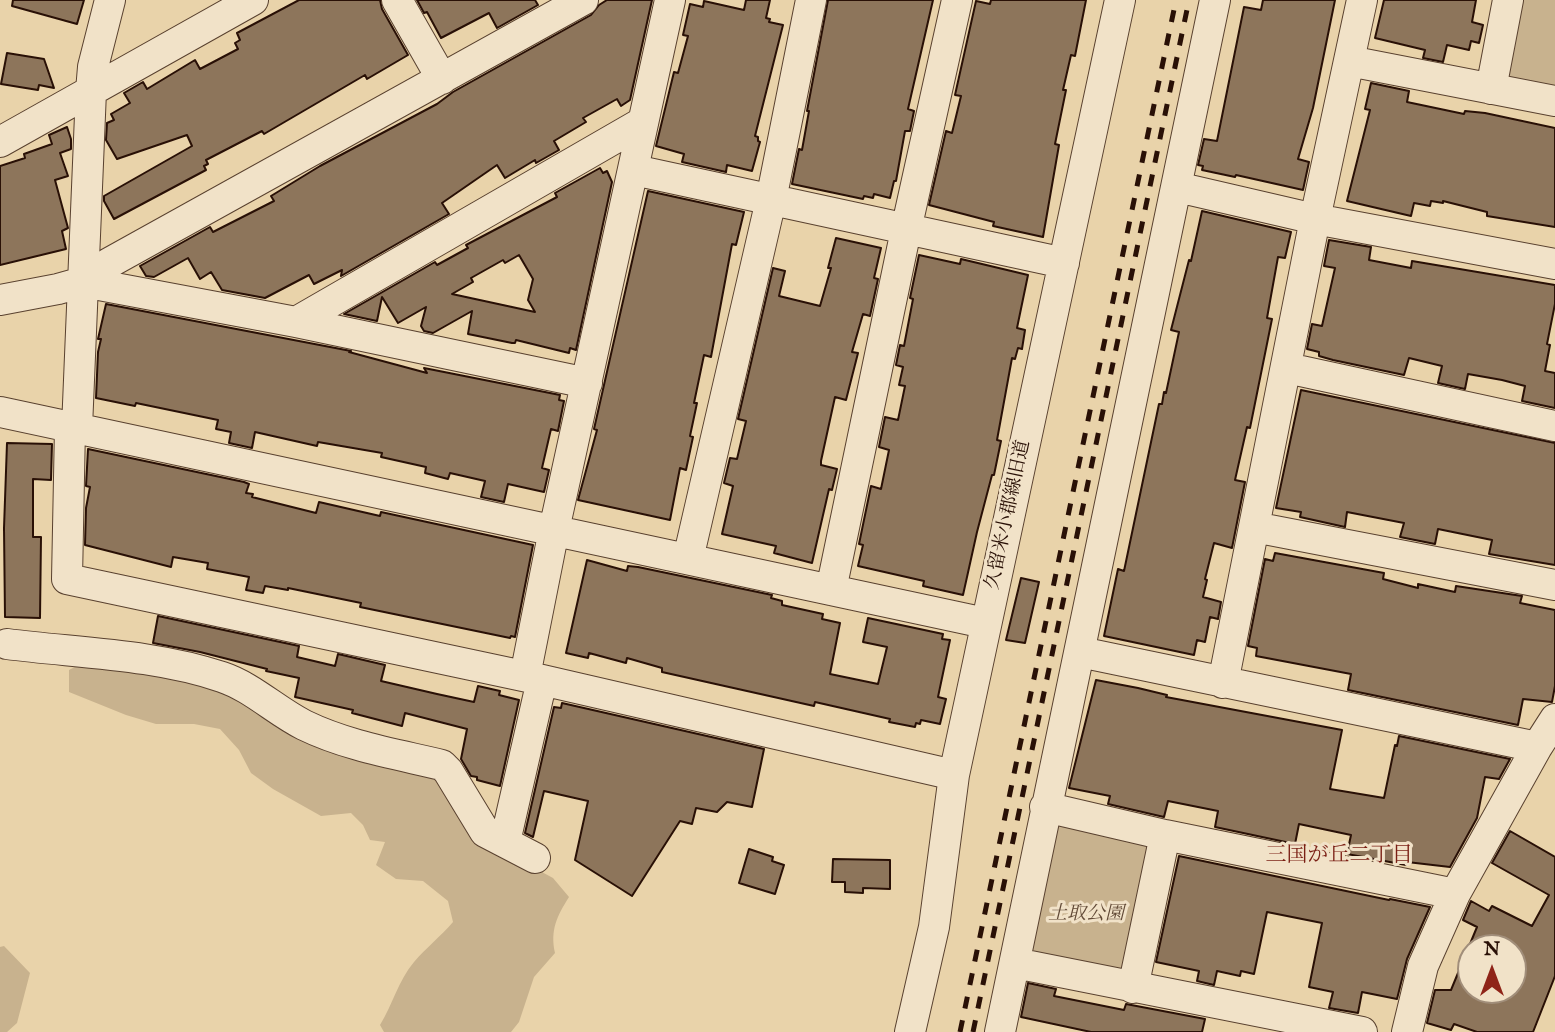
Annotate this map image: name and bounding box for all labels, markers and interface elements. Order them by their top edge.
street label: 久留米小郡線旧道 [982,438,1036,592]
district label: 三国が丘二丁目 [1266,844,1412,870]
park label: 土取公園 [1048,904,1124,926]
north arrow [1457,934,1527,1004]
text: N [1484,938,1500,962]

